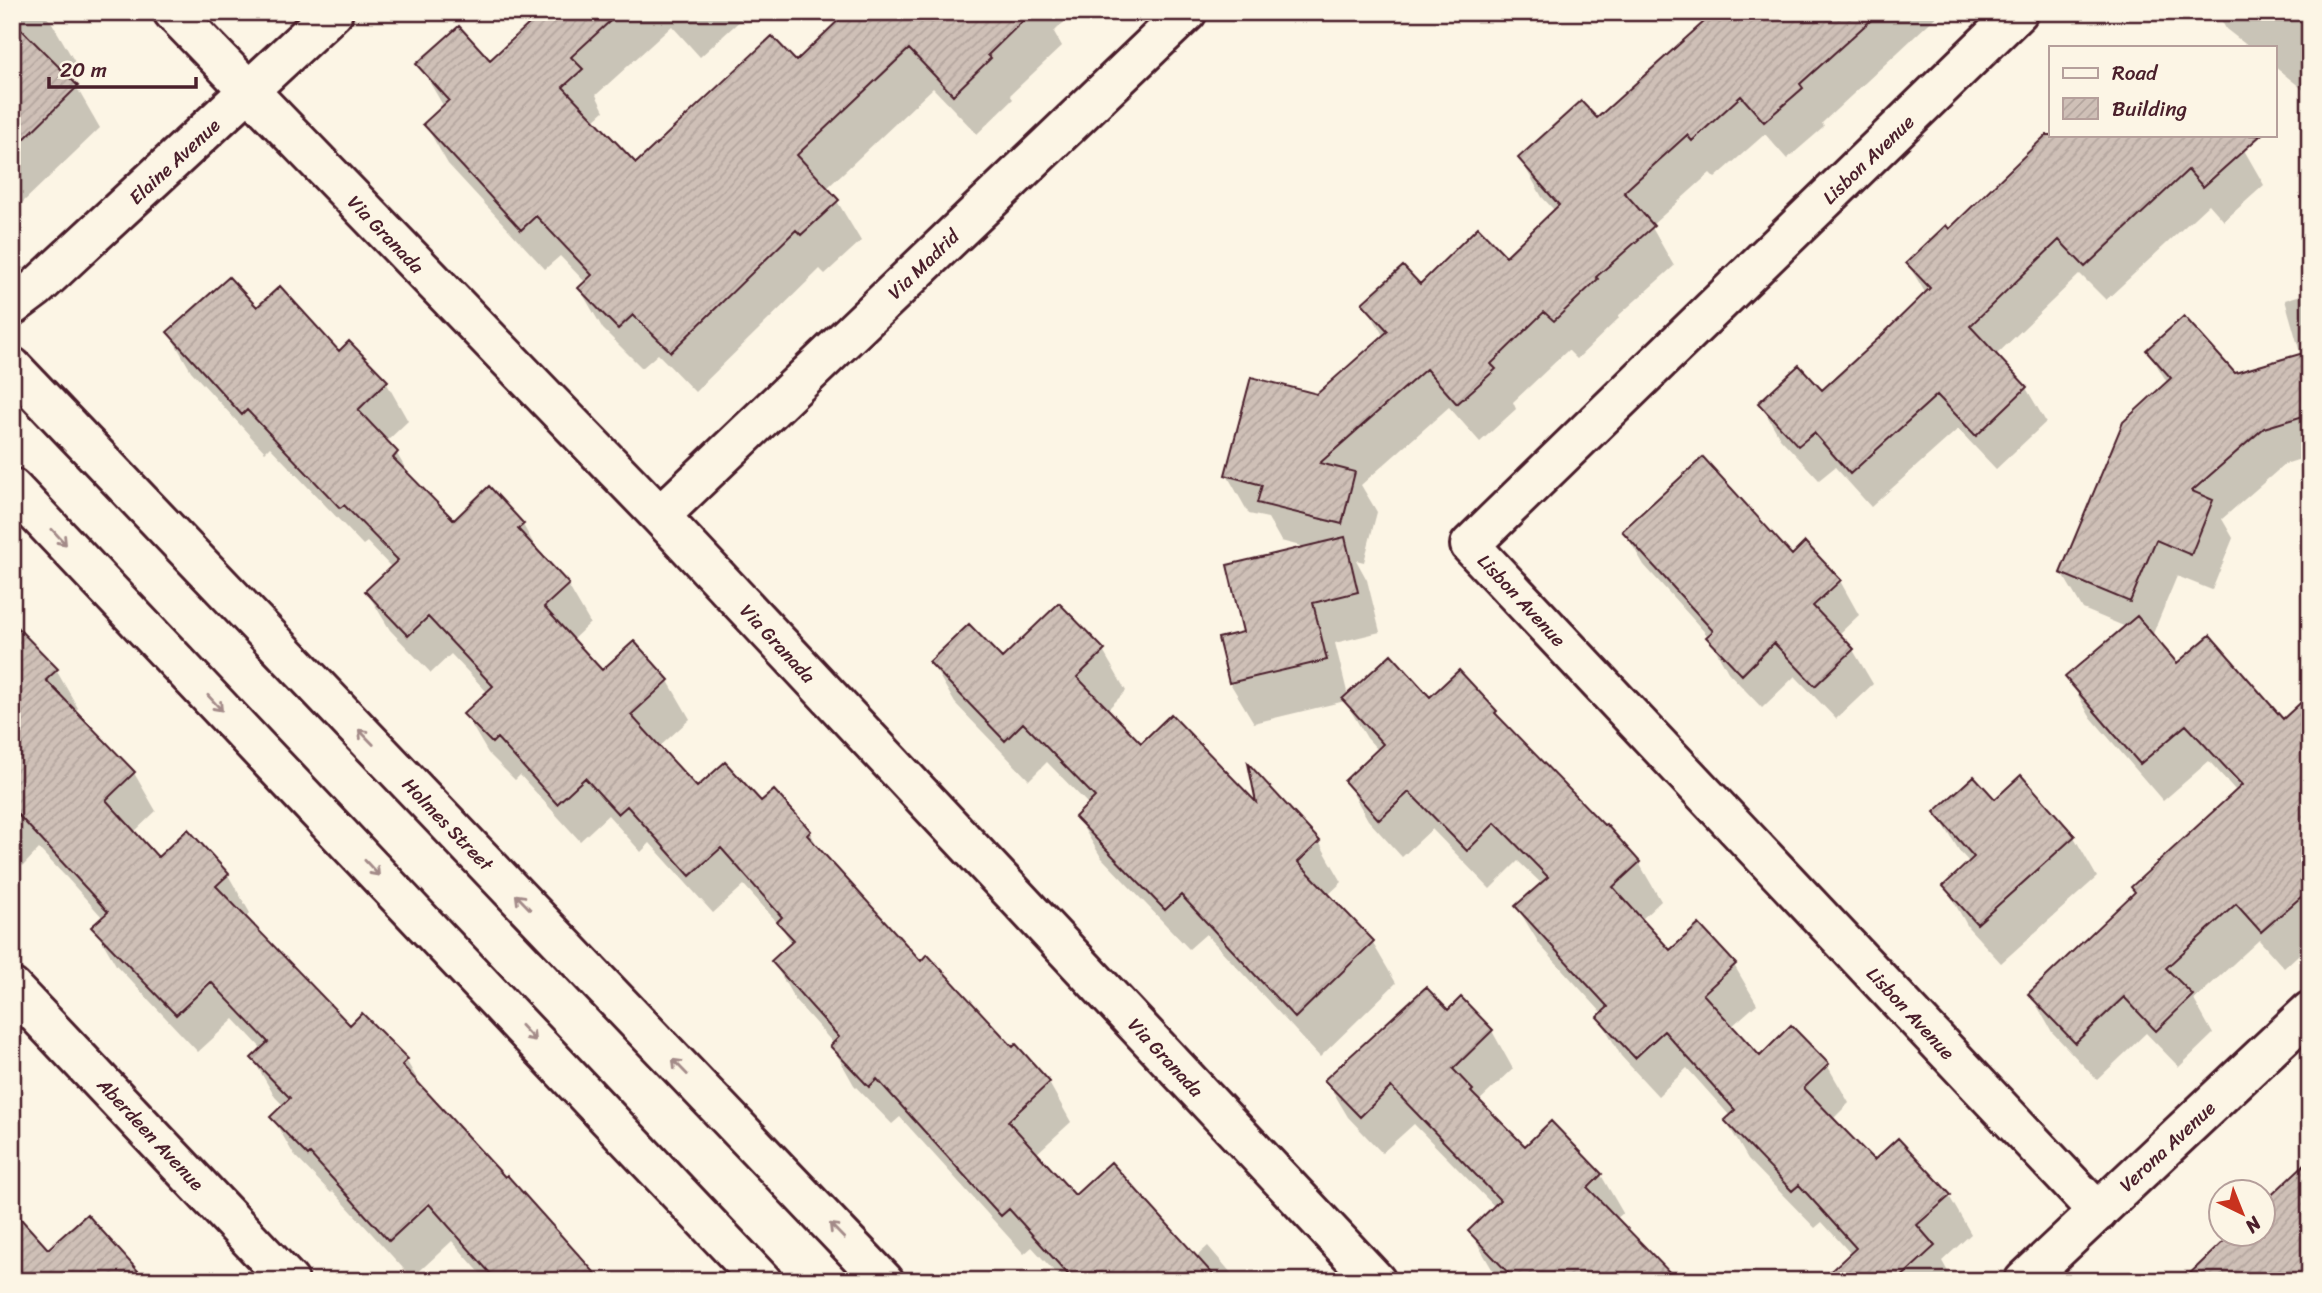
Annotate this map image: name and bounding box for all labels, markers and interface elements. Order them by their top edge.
scale bar [49,46,196,90]
legend [2049,46,2276,136]
text: 20 m [60,51,107,89]
text: Road [2112,54,2159,92]
text: Building [2112,90,2188,128]
street label: Lisbon Avenue [1814,106,1923,212]
street label: Elaine Avenue [121,110,228,213]
street label: Via Granada [339,187,432,282]
street label: Via Madrid [880,220,969,307]
one-way arrow [51,529,68,546]
street label: Lisbon Avenue [1469,546,1574,655]
street label: Via Granada [732,596,824,691]
one-way arrow [207,694,224,711]
one-way arrow [357,729,374,746]
street label: Holmes Street [394,770,502,880]
one-way arrow [363,859,380,876]
one-way arrow [514,894,531,911]
street label: Lisbon Avenue [1858,959,1963,1068]
street label: Via Granada [1120,1010,1212,1105]
one-way arrow [519,1025,536,1042]
one-way arrow [671,1059,688,1076]
street label: Aberdeen Avenue [88,1069,212,1199]
street label: Verona Avenue [2111,1093,2223,1200]
north arrow [2206,1178,2276,1248]
text: N [2237,1208,2270,1242]
one-way arrow [828,1223,845,1240]

